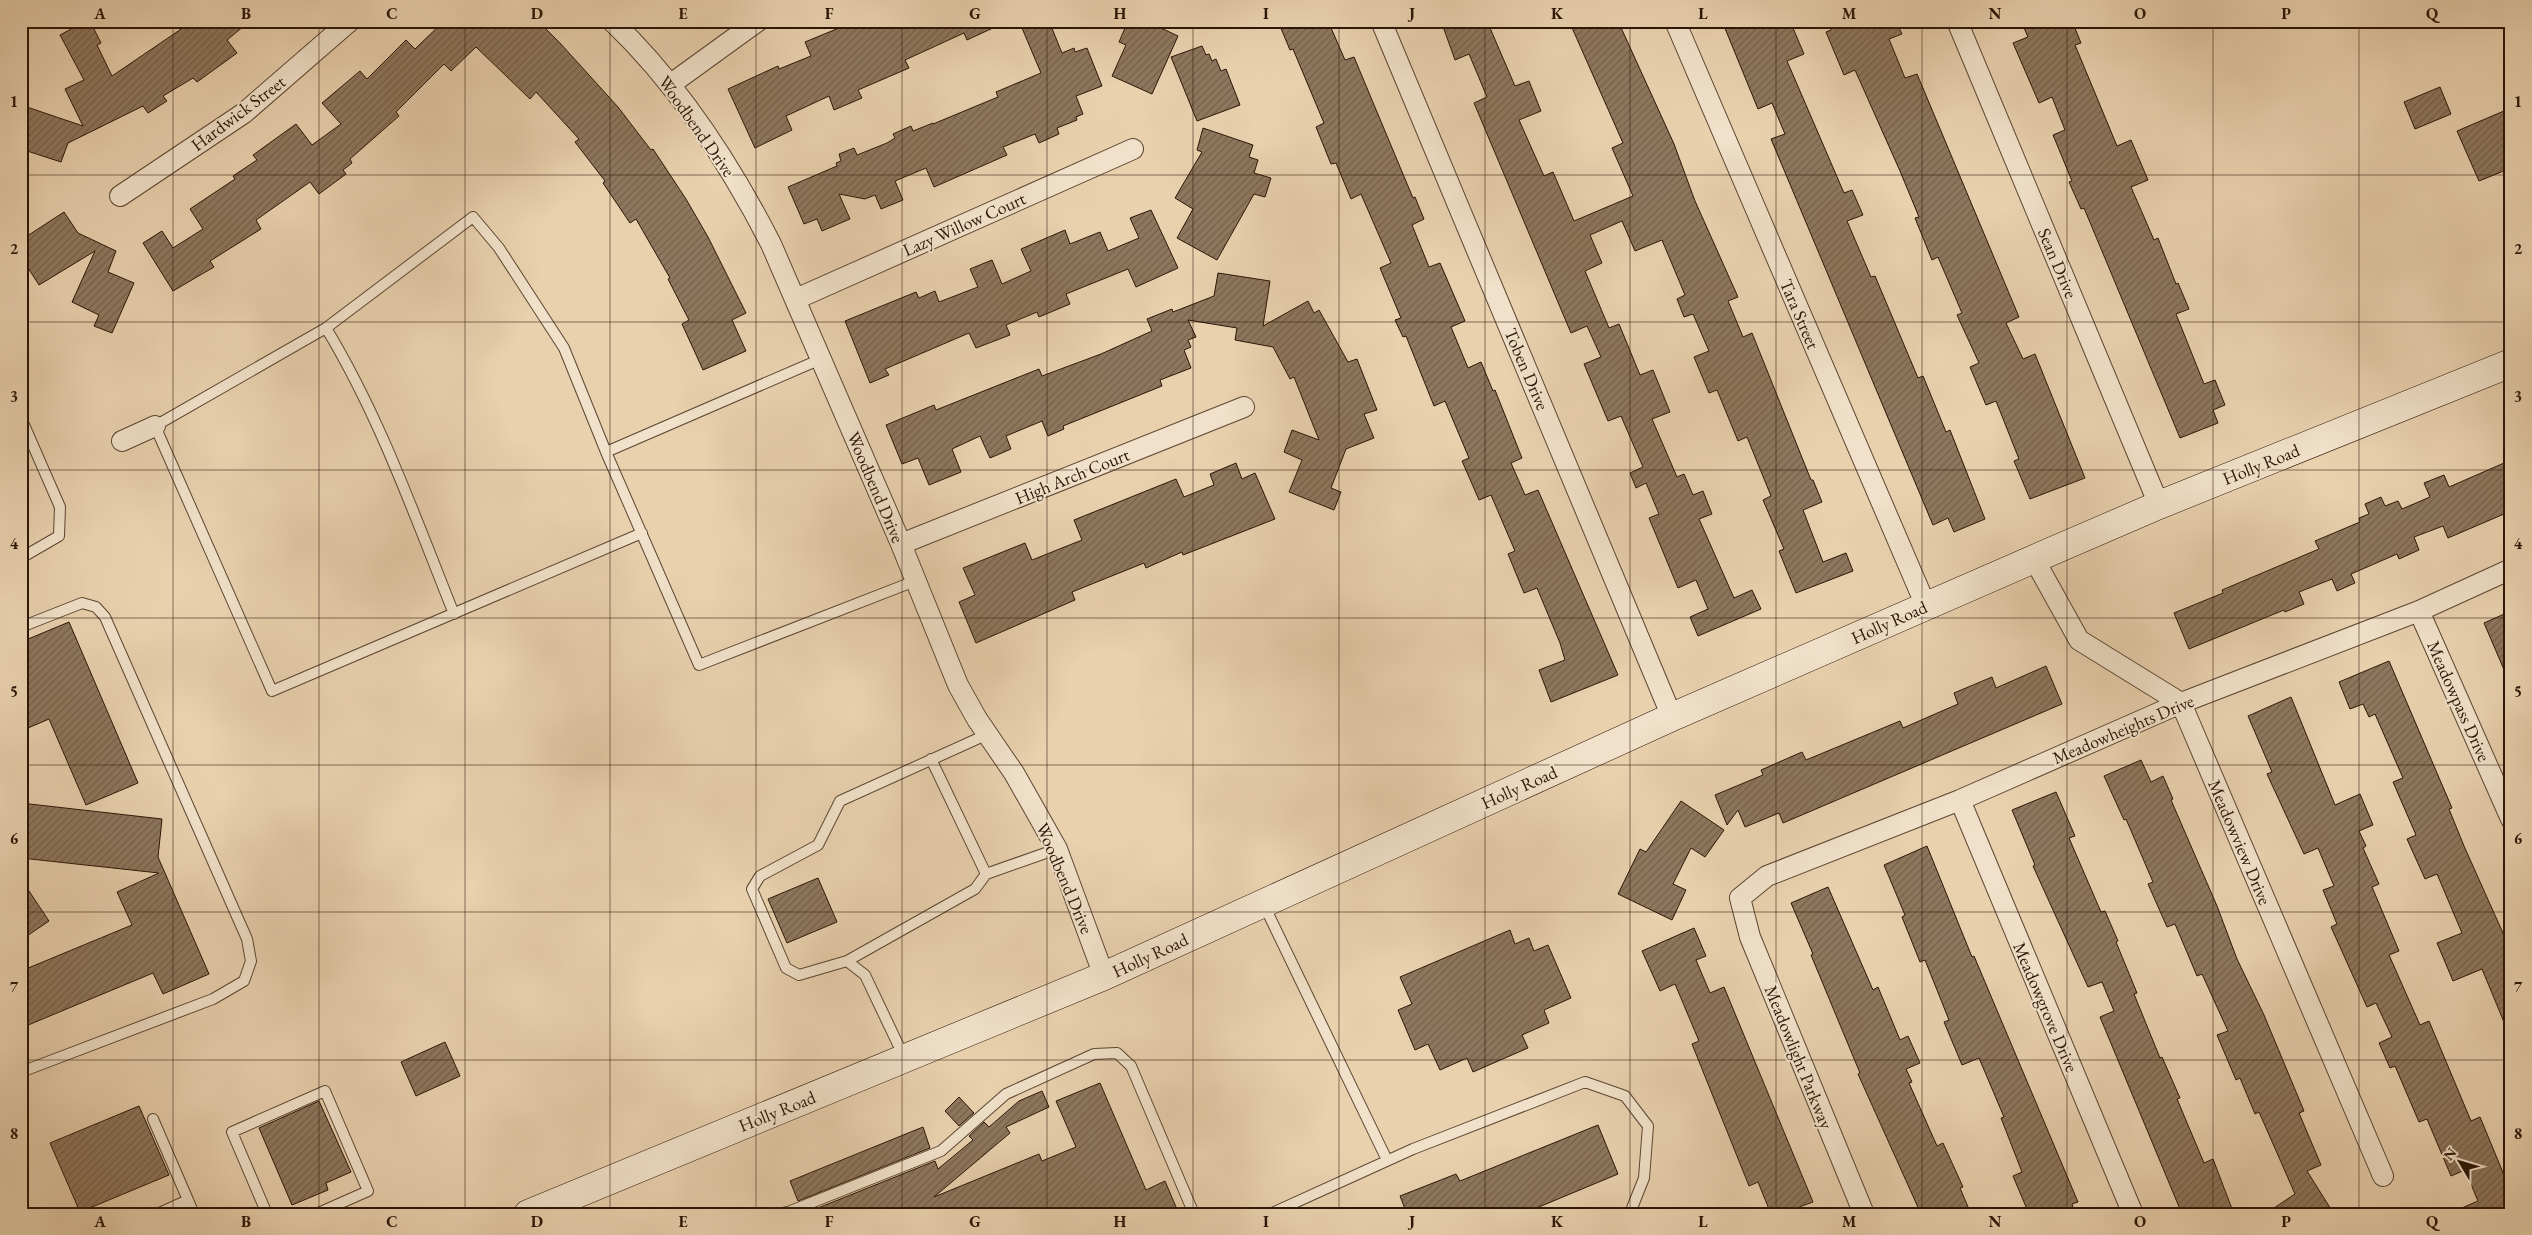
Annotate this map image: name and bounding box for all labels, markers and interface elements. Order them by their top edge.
text: A [93,3,106,24]
text: B [241,3,251,24]
text: C [386,3,398,24]
text: D [531,3,543,24]
text: E [678,3,688,24]
text: F [825,3,834,24]
text: G [969,3,981,24]
text: H [1114,3,1127,24]
text: I [1263,3,1269,24]
text: J [1407,3,1415,24]
text: K [1551,3,1564,24]
text: L [1698,3,1708,24]
text: M [1842,3,1857,24]
text: N [1989,3,2002,24]
text: O [2134,3,2146,24]
text: P [2281,3,2291,24]
text: Q [2426,3,2441,24]
street label: Hardwick Street [186,70,290,156]
street label: Woodbend Drive [654,71,740,181]
text: 1 [10,91,18,112]
text: 1 [2514,91,2522,112]
street label: Lazy Willow Court [899,186,1029,261]
street label: Sean Drive [2033,224,2083,302]
text: 2 [10,238,19,259]
text: 2 [2514,238,2523,259]
street label: Tara Street [1775,276,1825,353]
street label: Toben Drive [1499,325,1555,413]
text: 3 [10,386,18,407]
text: 3 [2514,386,2522,407]
street label: Woodbend Drive [842,428,910,546]
street label: Holly Road [2219,438,2304,490]
street label: High Arch Court [1012,443,1133,509]
text: 4 [10,533,19,554]
text: 4 [2514,533,2523,554]
street label: Holly Road [1847,595,1931,649]
street label: Meadowpass Drive [2422,637,2496,765]
text: 5 [10,681,18,702]
text: 5 [2514,681,2522,702]
street label: Meadowheights Drive [2049,689,2197,769]
street label: Holly Road [1477,760,1561,814]
street label: Meadowview Drive [2203,776,2277,908]
street label: Woodbend Drive [1031,819,1099,937]
text: 6 [10,828,19,849]
text: 6 [2514,828,2523,849]
street label: Holly Road [1108,927,1192,983]
street label: Meadowgrove Drive [2008,938,2084,1076]
text: 7 [10,976,19,997]
text: 7 [2514,976,2523,997]
street label: Meadowlight Parkway [1760,982,1838,1132]
street label: Holly Road [735,1085,820,1137]
text: 8 [10,1123,18,1144]
text: 8 [2514,1123,2522,1144]
north arrow [2434,1138,2484,1188]
text: N [2439,1143,2461,1164]
text: A [93,1211,106,1232]
text: B [241,1211,251,1232]
text: C [386,1211,398,1232]
text: D [531,1211,543,1232]
text: E [678,1211,688,1232]
text: F [825,1211,834,1232]
text: G [969,1211,981,1232]
text: H [1114,1211,1127,1232]
text: I [1263,1211,1269,1232]
text: J [1407,1211,1415,1232]
text: K [1551,1211,1564,1232]
text: L [1698,1211,1708,1232]
text: M [1842,1211,1857,1232]
text: N [1989,1211,2002,1232]
text: O [2134,1211,2146,1232]
text: P [2281,1211,2291,1232]
text: Q [2426,1211,2441,1232]

